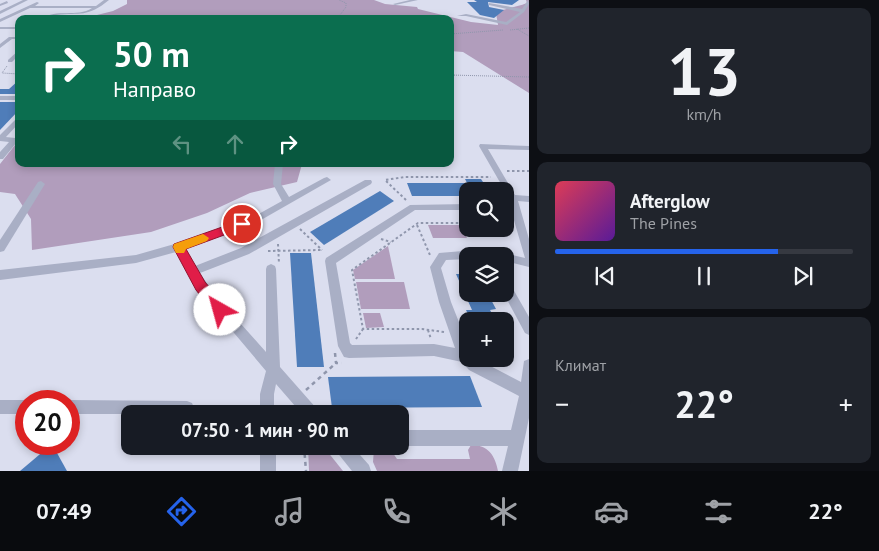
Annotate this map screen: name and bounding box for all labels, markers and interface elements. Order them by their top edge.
text: 13 [667,29,741,113]
text: 50 m [113,31,190,77]
icon: right [30,35,95,100]
text: Направо [113,75,196,103]
text: km/h [686,104,722,124]
icon: left [168,130,196,158]
icon: ahead [221,130,249,158]
icon: right [274,130,302,158]
map controls [459,182,514,367]
button: search [459,182,514,237]
text: Afterglow [630,189,710,213]
pin [221,203,263,245]
icon: arrive [228,210,256,238]
text: The Pines [630,213,697,233]
button: layers [459,247,514,302]
icon: previous [591,262,619,290]
icon: pause [690,262,718,290]
icon: next [789,262,817,290]
position arrow [193,283,245,335]
button: + [459,312,514,367]
text: Климат [555,355,606,375]
text: 22° [674,379,734,428]
text: − [555,385,569,422]
text: + [839,385,853,422]
speed limit sign: 20 [15,390,80,455]
text: 07:50 · 1 мин · 90 m [181,418,349,442]
icon: directions [164,494,199,529]
icon: music [272,494,307,529]
icon: phone [379,494,414,529]
icon: climate [486,494,521,529]
icon: car [594,494,629,529]
icon: filters [701,494,736,529]
text: 07:49 [36,497,92,525]
text: 22° [808,497,843,525]

